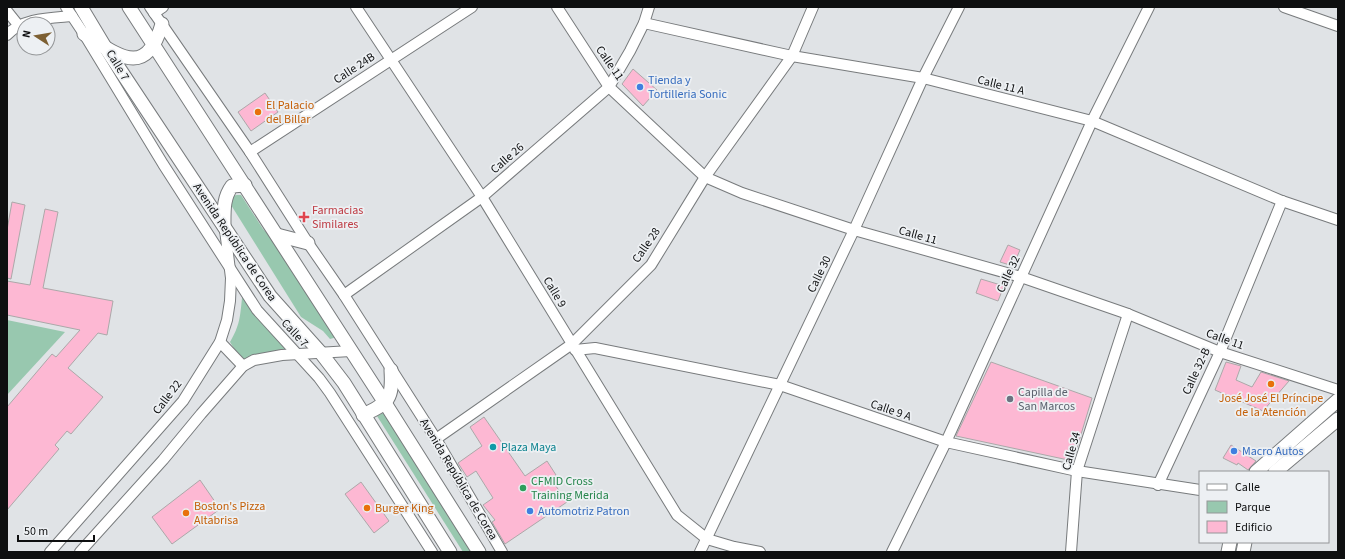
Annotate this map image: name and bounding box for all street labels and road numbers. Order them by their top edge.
street label: Calle 11 [591,42,628,84]
street label: Calle 7 [102,47,133,84]
street label: Calle 24B [330,49,378,88]
street label: Calle 11 A [975,71,1027,100]
street label: Calle 26 [487,139,528,178]
street label: Avenida República de Corea [189,180,281,305]
street label: Calle 11 [897,222,939,249]
street label: Calle 28 [628,224,665,266]
street label: Calle 30 [803,253,836,296]
street label: Calle 32 [992,253,1024,296]
street label: Calle 9 [539,274,570,311]
street label: Calle 7 [277,315,312,351]
street label: Calle 11 [1203,325,1246,354]
street label: Calle 32-B [1178,345,1215,398]
street label: Calle 22 [149,376,186,418]
street label: Calle 9 A [868,396,914,426]
street label: Avenida República de Corea [415,415,502,543]
street label: Calle 34 [1058,430,1085,472]

